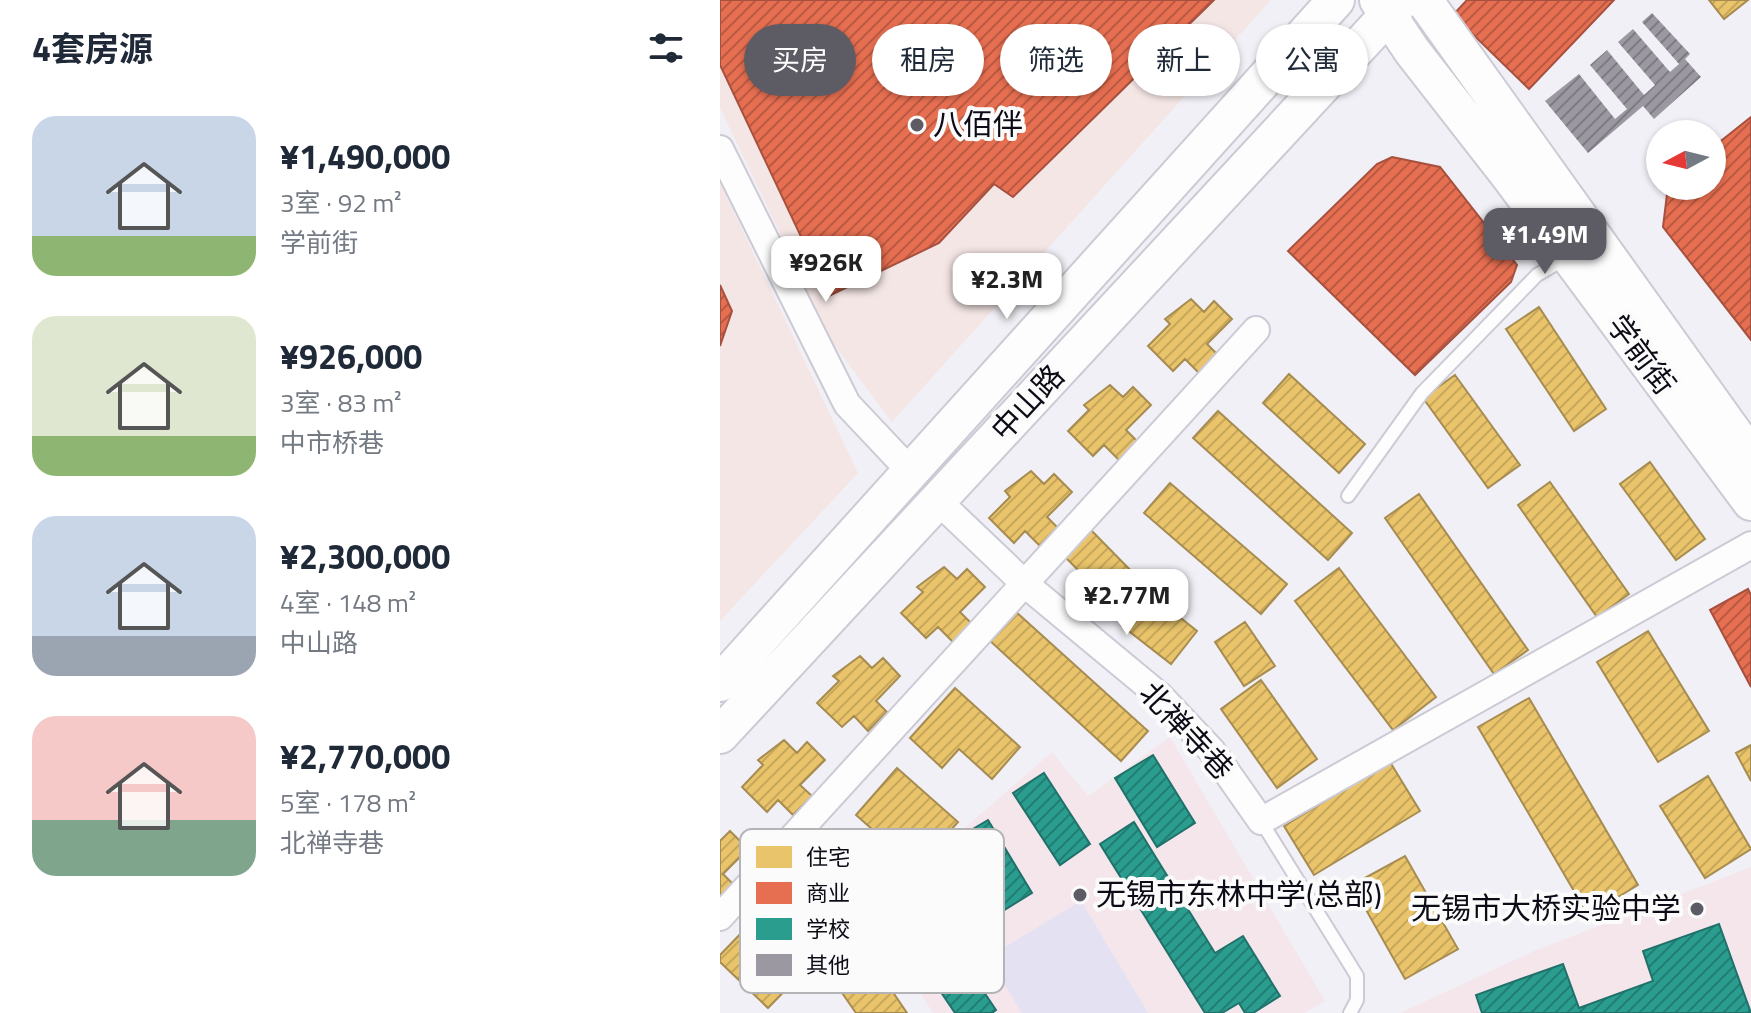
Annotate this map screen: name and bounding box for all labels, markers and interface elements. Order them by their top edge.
text: 4套房源 [32,22,153,74]
chip: 买房 [744,24,856,96]
chip: 租房 [872,24,984,96]
chip: 筛选 [1000,24,1112,96]
chip: 新上 [1128,24,1240,96]
chip: 公寓 [1256,24,1368,96]
icon: filters [644,26,688,70]
place label: 八佰伴 [933,101,1023,147]
marker: 八佰伴 [908,116,926,134]
north arrow [1646,120,1726,200]
map controls [1646,120,1726,200]
text: ¥1,490,000 [280,130,450,182]
icon: home [96,148,192,244]
text: 3室 · 92 m² [280,183,402,222]
pin: ¥1.49M [1480,208,1610,276]
text: ¥1.49M [1501,214,1589,253]
text: 学前街 [280,223,358,262]
pin: ¥926K [770,236,882,304]
text: ¥926K [789,242,863,281]
pin: ¥2.3M [951,253,1063,321]
text: ¥2.3M [971,259,1043,298]
street label: 学前街 [1596,305,1687,404]
text: ¥926,000 [280,330,422,382]
icon: home [96,348,192,444]
street label: 中山路 [980,354,1075,451]
text: 3室 · 83 m² [280,383,402,422]
text: 中市桥巷 [280,423,384,462]
text: ¥2,300,000 [280,530,450,582]
icon: home [96,548,192,644]
pin: ¥2.77M [1062,569,1192,637]
text: ¥2.77M [1083,575,1171,614]
text: 4室 · 148 m² [280,583,416,622]
text: 中山路 [280,623,358,662]
street label: 北禅寺巷 [1129,671,1244,790]
text: ¥2,770,000 [280,730,450,782]
icon: home [96,748,192,844]
text: 5室 · 178 m² [280,783,416,822]
text: 北禅寺巷 [280,823,384,862]
legend [740,829,1004,993]
text: 住宅 [806,840,850,874]
place label: 无锡市东林中学(总部) [1096,871,1382,917]
text: 商业 [806,876,850,910]
place label: 无锡市大桥实验中学 [1411,885,1681,931]
marker: 无锡市东林中学(总部) [1071,886,1089,904]
marker: 无锡市大桥实验中学 [1688,900,1706,918]
text: 学校 [806,912,850,946]
text: 其他 [806,948,850,982]

